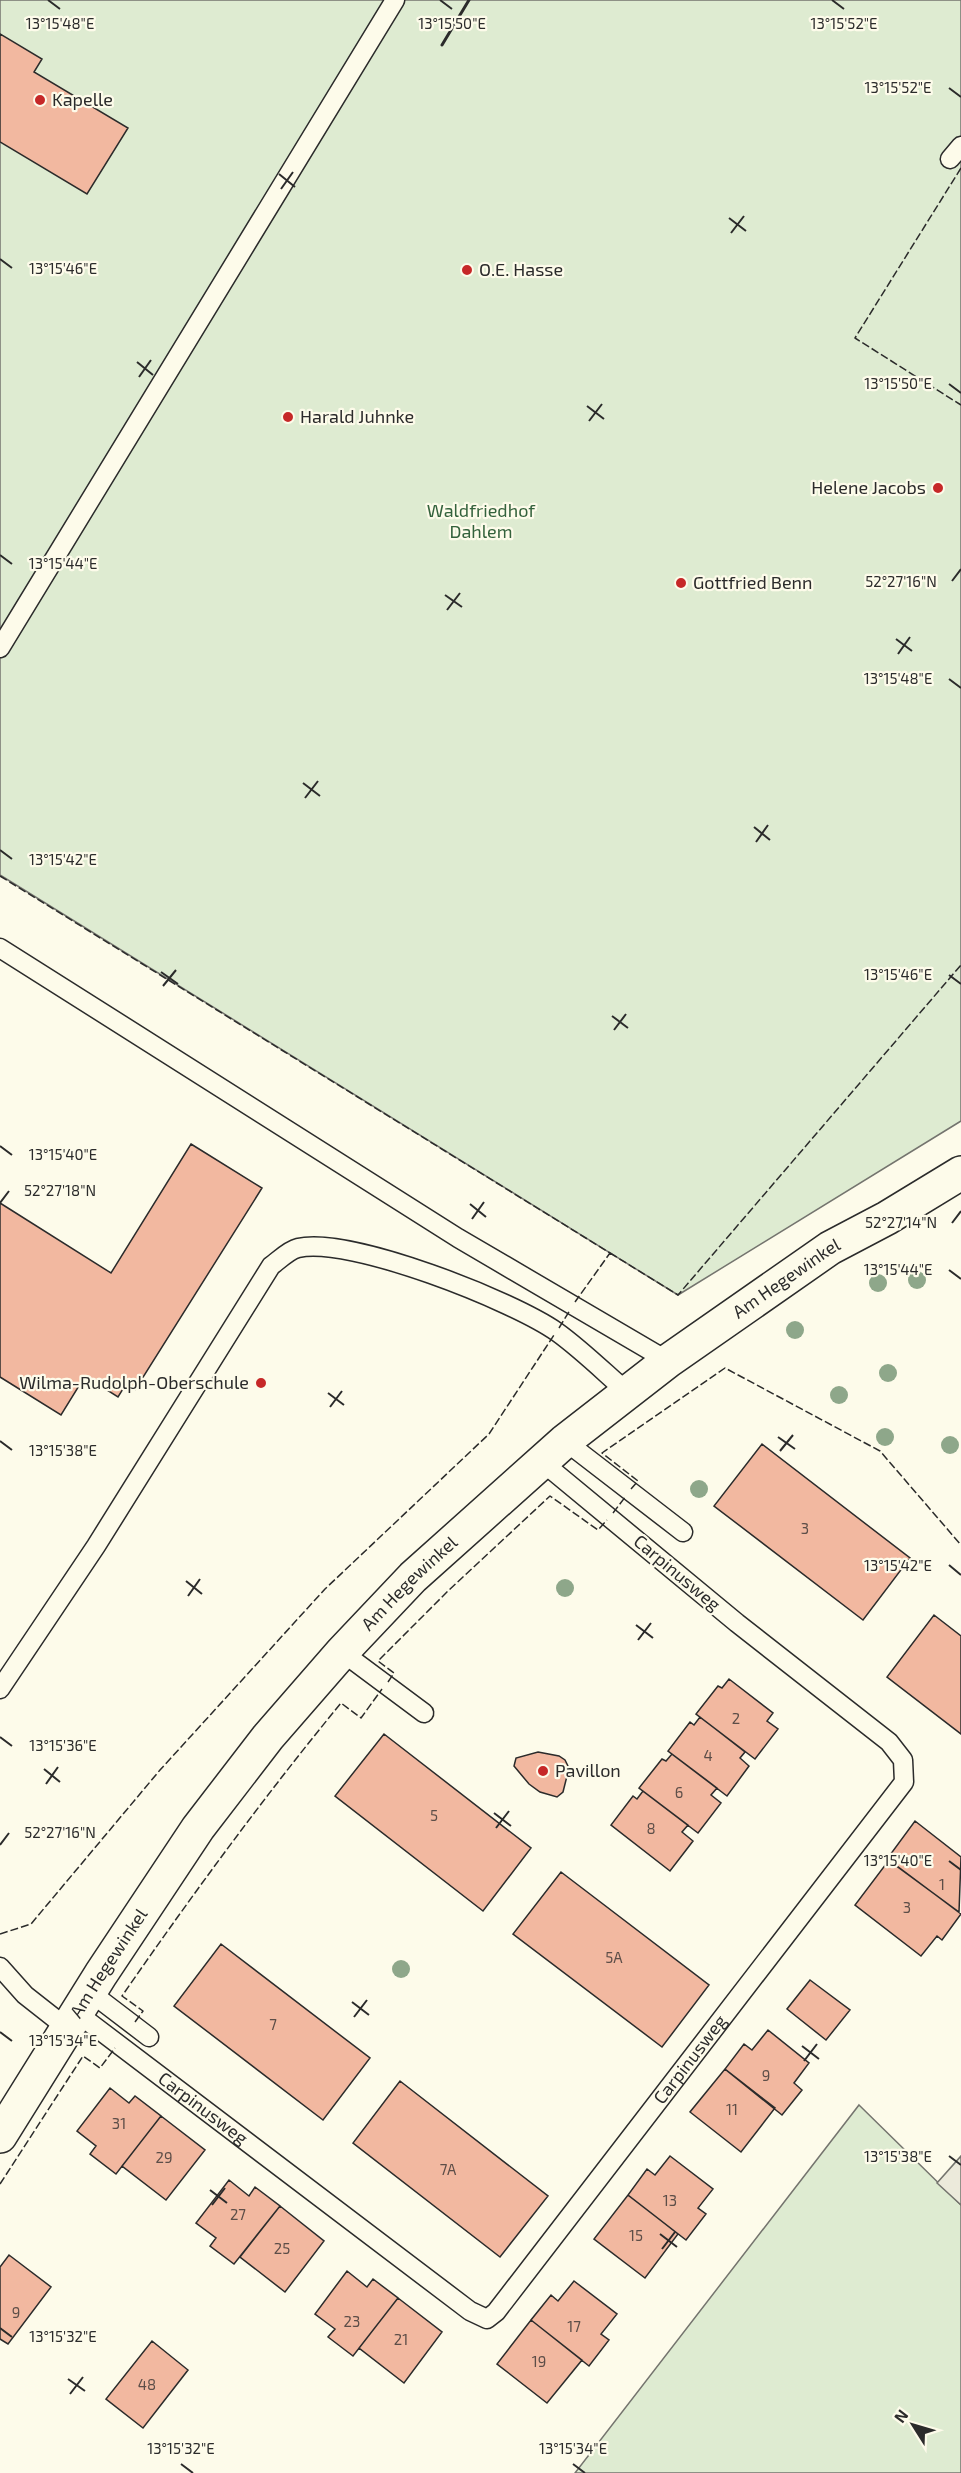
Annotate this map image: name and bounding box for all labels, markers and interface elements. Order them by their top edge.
text: 13°15'48"E [26,14,94,32]
text: 13°15'50"E [418,14,486,32]
text: 13°15'52"E [810,14,878,32]
text: 13°15'52"E [864,78,932,96]
place label: Kapelle [52,88,113,110]
marker: Kapelle [33,93,47,107]
place label: O.E. Hasse [479,258,563,280]
text: 13°15'46"E [29,259,97,277]
marker: O.E. Hasse [460,263,474,277]
text: 13°15'50"E [864,374,932,392]
place label: Harald Juhnke [300,405,414,427]
marker: Harald Juhnke [281,410,295,424]
place label: Helene Jacobs [811,476,926,498]
marker: Helene Jacobs [931,481,945,495]
park label: Waldfriedhof Dahlem [427,499,536,542]
text: 13°15'44"E [29,554,97,572]
place label: Gottfried Benn [693,571,812,593]
text: 52°27'16"N [865,572,937,590]
marker: Gottfried Benn [674,576,688,590]
text: 13°15'48"E [864,669,932,687]
text: 13°15'42"E [29,850,97,868]
text: 13°15'46"E [864,965,932,983]
text: 13°15'40"E [29,1145,97,1163]
text: 52°27'18"N [24,1181,96,1199]
text: 52°27'14"N [865,1213,937,1231]
street label: Am Hegewinkel [728,1232,844,1323]
text: 13°15'44"E [864,1260,932,1278]
place label: Wilma-Rudolph-Oberschule [19,1371,249,1393]
marker: Wilma-Rudolph-Oberschule [254,1376,268,1390]
text: 13°15'38"E [29,1441,97,1459]
house number: 3 [801,1519,809,1537]
street label: Am Hegewinkel [356,1530,462,1635]
street label: Carpinusweg [630,1530,726,1615]
text: 13°15'42"E [864,1556,932,1574]
house number: 2 [732,1709,740,1727]
text: 13°15'36"E [29,1736,97,1754]
house number: 4 [703,1746,713,1764]
place label: Pavillon [555,1759,621,1781]
marker: Pavillon [536,1764,550,1778]
house number: 6 [675,1783,683,1801]
house number: 5 [430,1806,438,1824]
house number: 8 [646,1819,656,1837]
text: 52°27'16"N [24,1823,96,1841]
text: 13°15'40"E [864,1851,932,1869]
house number: 1 [939,1875,945,1893]
house number: 3 [903,1898,911,1916]
street label: Am Hegewinkel [64,1903,152,2022]
house number: 5A [605,1948,623,1966]
street label: Carpinusweg [648,2010,731,2108]
house number: 7 [269,2015,277,2033]
text: 13°15'34"E [29,2031,97,2049]
house number: 9 [762,2066,770,2084]
street label: Carpinusweg [154,2067,253,2149]
house number: 11 [726,2100,738,2118]
house number: 31 [112,2114,126,2132]
text: 13°15'38"E [864,2147,932,2165]
house number: 29 [155,2148,173,2166]
house number: 7A [440,2160,457,2178]
house number: 13 [663,2191,677,2209]
house number: 27 [230,2205,246,2223]
house number: 15 [629,2226,643,2244]
house number: 25 [274,2239,290,2257]
house number: 9 [12,2303,20,2321]
house number: 23 [344,2312,360,2330]
house number: 17 [567,2317,581,2335]
text: 13°15'32"E [29,2327,97,2345]
house number: 21 [394,2330,408,2348]
house number: 19 [532,2352,546,2370]
house number: 48 [138,2375,156,2393]
north arrow [883,2395,943,2455]
text: N [890,2405,912,2426]
text: 13°15'32"E [147,2439,215,2457]
text: 13°15'34"E [539,2439,607,2457]

